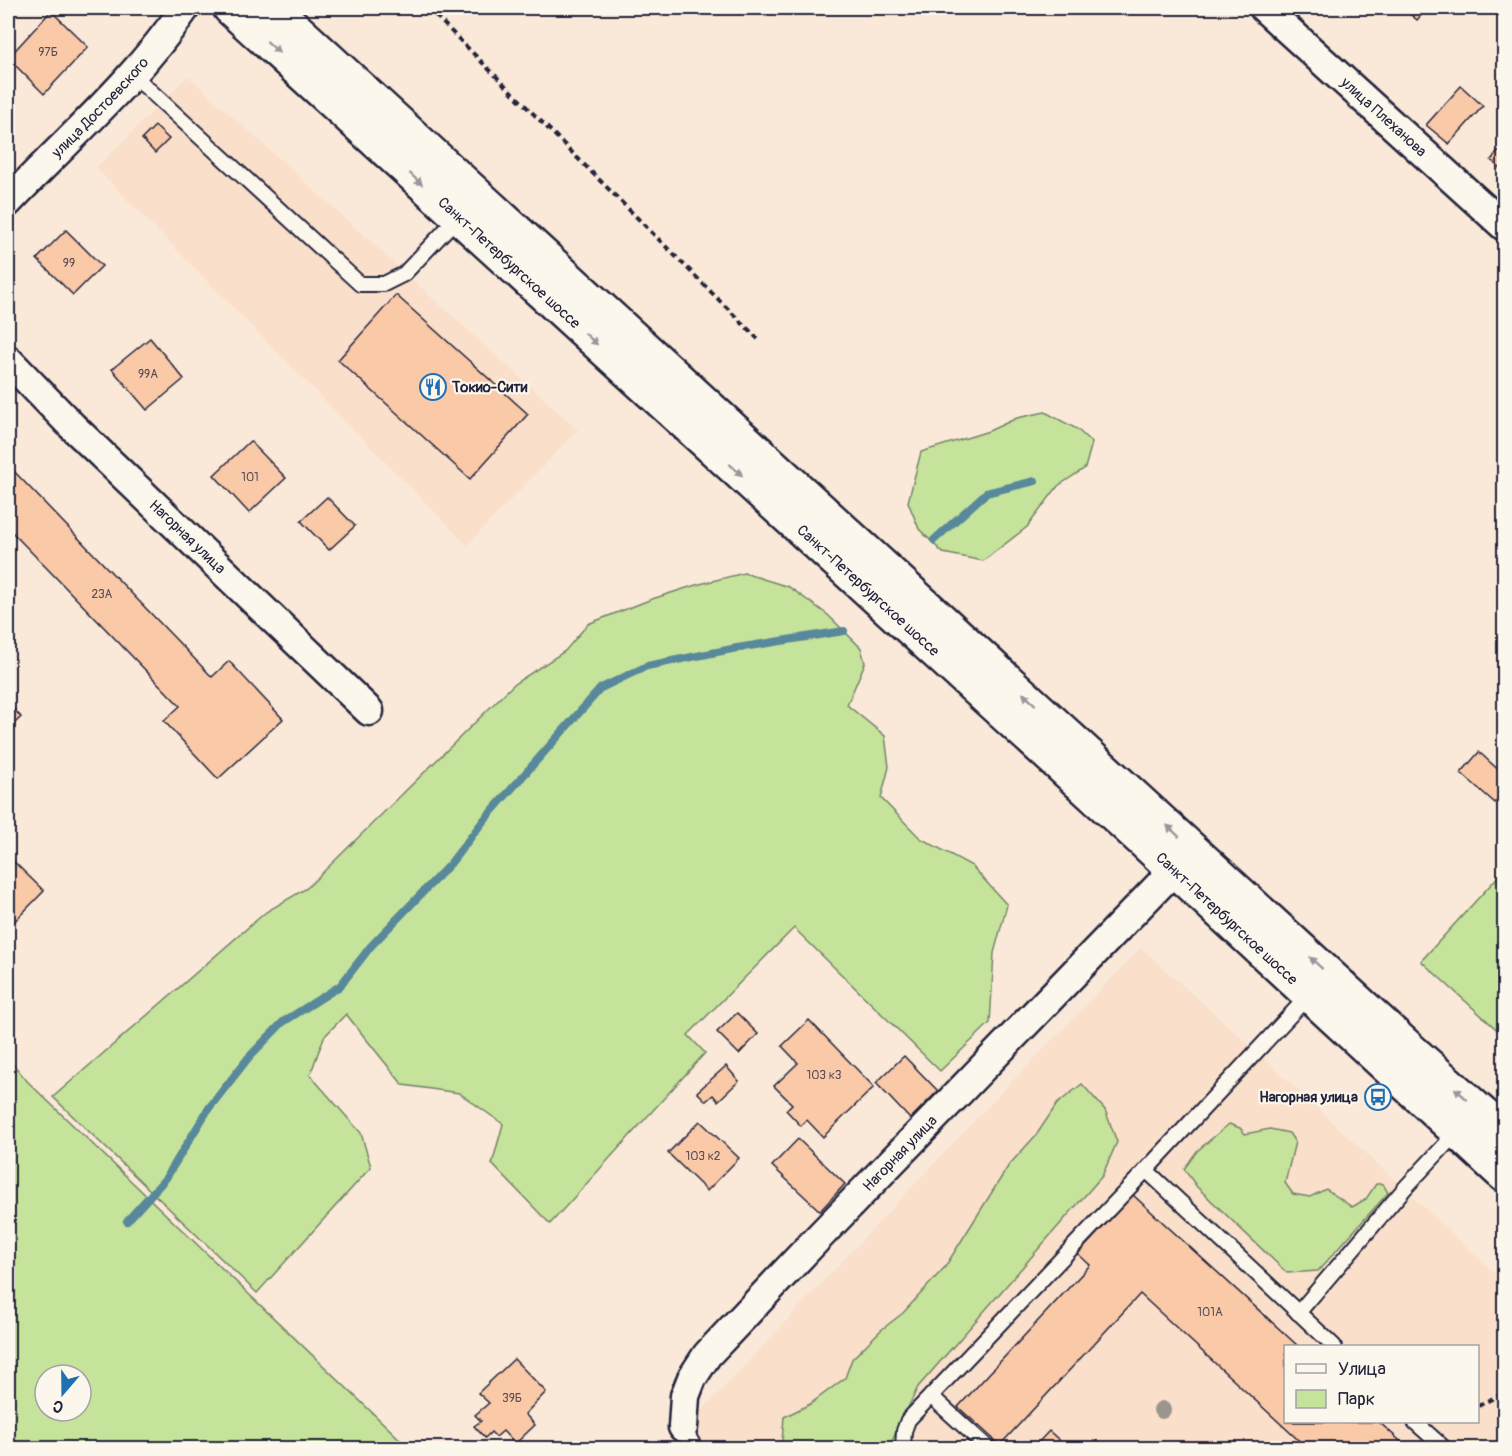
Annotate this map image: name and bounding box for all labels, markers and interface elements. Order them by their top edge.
one-way arrow [265,40,280,54]
house number: 97Б [38,45,58,60]
street label: улица Достоевского [47,53,153,162]
street label: улица Плеханова [1336,72,1431,161]
one-way arrow [409,172,424,186]
street label: Санкт-Петербургское шоссе [434,193,585,333]
house number: 99 [63,256,75,271]
one-way arrow [584,331,598,345]
house number: 99А [138,367,158,382]
restaurant icon: Токио-Сити [418,372,448,402]
place label: Токио-Сити [451,378,528,397]
one-way arrow [728,463,743,477]
house number: 101 [241,470,259,485]
street label: Нагорная улица [145,496,230,578]
street label: Санкт-Петербургское шоссе [793,520,944,661]
house number: 23А [92,587,113,602]
one-way arrow [1022,692,1037,706]
one-way arrow [1165,824,1180,838]
street label: Санкт-Петербургское шоссе [1152,848,1302,989]
one-way arrow [1309,956,1324,970]
house number: 103 к3 [806,1068,842,1083]
bus stop icon: Нагорная улица [1363,1082,1393,1112]
place label: Нагорная улица [1259,1088,1358,1107]
one-way arrow [1454,1088,1469,1101]
street label: Нагорная улица [859,1111,941,1195]
house number: 103 к2 [685,1149,721,1164]
house number: 101А [1197,1305,1223,1320]
legend [1284,1345,1479,1423]
text: Улица [1338,1358,1386,1381]
north arrow [33,1363,93,1423]
text: Парк [1338,1388,1375,1411]
house number: 39Б [502,1391,522,1406]
text: С [50,1395,66,1417]

